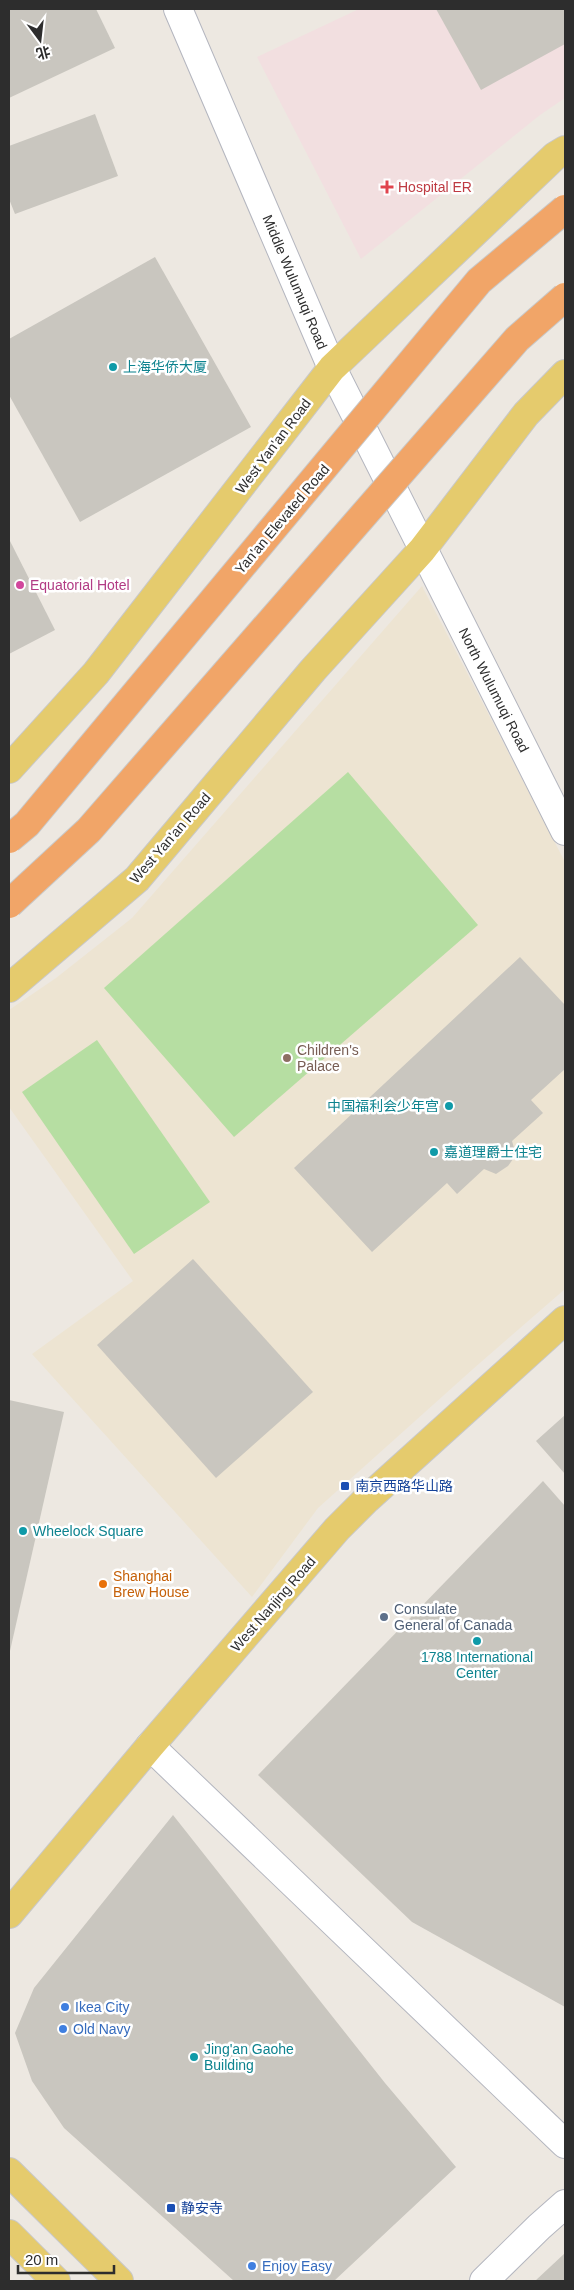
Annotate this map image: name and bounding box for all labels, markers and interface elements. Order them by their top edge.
north arrow [15,15,65,65]
text: 北 [35,43,52,62]
place label: Hospital ER [398,179,472,195]
marker: Hospital ER [380,180,394,194]
street label: Middle Wulumuqi Road [259,212,331,352]
place label: 上海华侨大厦 [123,359,207,375]
marker: 上海华侨大厦 [107,361,119,373]
street label: West Yan'an Road [232,395,314,497]
street label: Yan'an Elevated Road [232,461,332,577]
place label: Equatorial Hotel [30,577,130,593]
marker: Equatorial Hotel [14,579,26,591]
street label: North Wulumuqi Road [456,625,532,755]
street label: West Yan'an Road [126,789,214,887]
place label: Children's Palace [297,1042,359,1074]
marker: Children's Palace [281,1052,293,1064]
place label: 中国福利会少年宫 [327,1098,439,1114]
marker: 中国福利会少年宫 [443,1100,455,1112]
place label: 嘉道理爵士住宅 [444,1144,542,1160]
marker: 嘉道理爵士住宅 [428,1146,440,1158]
place label: 南京西路华山路 [355,1478,453,1494]
marker: 南京西路华山路 [339,1480,351,1492]
place label: Wheelock Square [33,1523,144,1539]
marker: Wheelock Square [17,1525,29,1537]
street label: West Nanjing Road [227,1553,319,1655]
place label: Shanghai Brew House [113,1568,189,1600]
marker: Shanghai Brew House [97,1578,109,1590]
place label: Consulate General of Canada [394,1601,513,1633]
marker: Consulate General of Canada [378,1611,390,1623]
marker: 1788 International Center [471,1635,483,1647]
place label: 1788 International Center [421,1649,533,1681]
place label: Ikea City [75,1999,129,2015]
marker: Ikea City [59,2001,71,2013]
place label: Old Navy [73,2021,131,2037]
marker: Old Navy [57,2023,69,2035]
place label: Jing'an Gaohe Building [204,2041,294,2073]
marker: Jing'an Gaohe Building [188,2051,200,2063]
place label: 静安寺 [181,2200,223,2216]
marker: 静安寺 [165,2202,177,2214]
scale bar [18,2242,114,2274]
text: 20 m [25,2251,58,2268]
place label: Enjoy Easy [262,2258,332,2274]
marker: Enjoy Easy [246,2260,258,2272]

